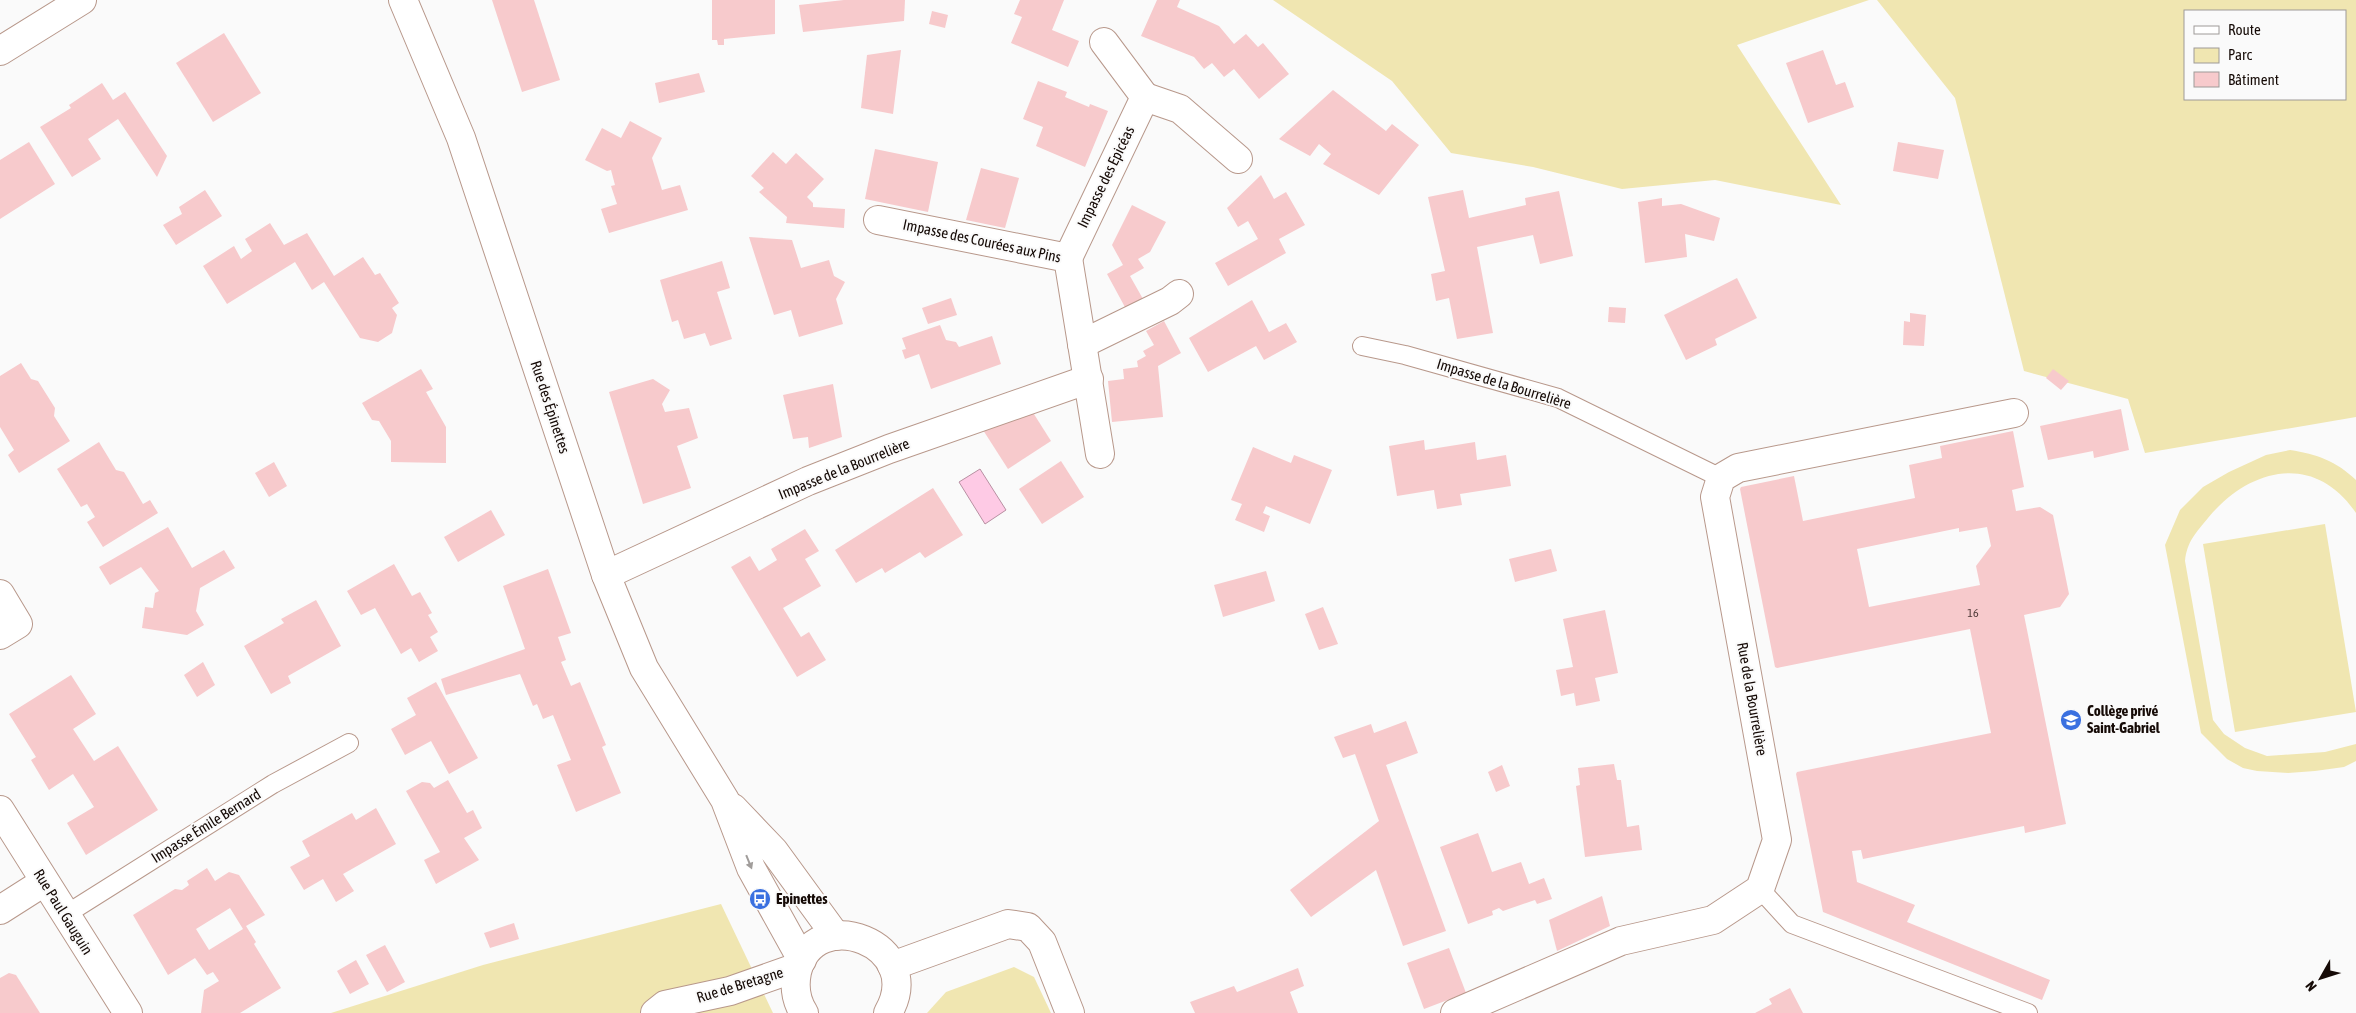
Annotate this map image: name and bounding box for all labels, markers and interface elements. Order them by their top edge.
legend [2184,10,2346,100]
text: Route [2228,21,2261,38]
text: Parc [2228,46,2252,63]
text: Bâtiment [2228,71,2279,88]
street label: Impasse des Epicéas [1074,123,1138,230]
street label: Impasse des Courées aux Pins [901,215,1063,266]
street label: Impasse de la Bourrelière [1435,355,1574,412]
street label: Rue des Épinettes [527,358,573,455]
street label: Impasse de la Bourrelière [776,434,912,503]
house number: 16 [1967,606,1979,620]
street label: Rue de la Bourrelière [1734,641,1771,757]
place label: Collège privé Saint-Gabriel [2087,702,2161,736]
school or university icon: Collège privé Saint-Gabriel [2059,708,2083,732]
street label: Impasse Émile Bernard [148,785,264,866]
one-way arrow [745,855,753,870]
street label: Rue Paul Gauguin [30,866,96,958]
bus stop icon: Epinettes [748,887,772,911]
place label: Epinettes [776,890,828,907]
north arrow [2296,953,2346,1003]
street label: Rue de Bretagne [694,963,785,1006]
text: N [2302,978,2320,994]

